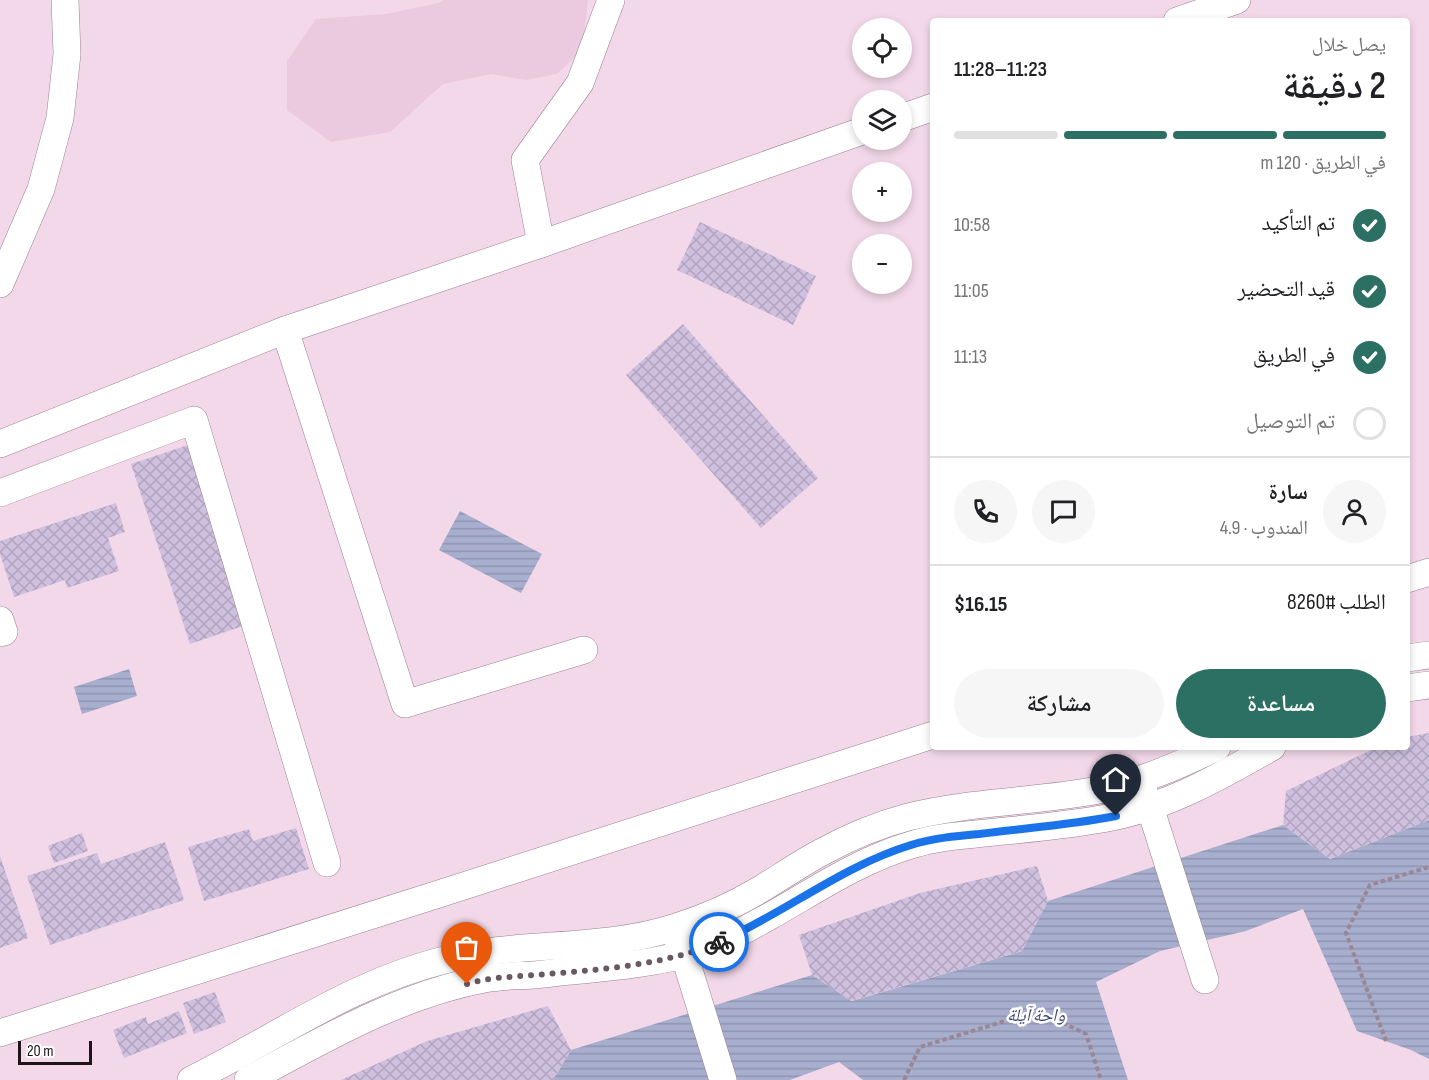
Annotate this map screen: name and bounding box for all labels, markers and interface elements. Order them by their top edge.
map controls [852,18,912,294]
button: locate [852,18,912,78]
text: يصل خلال [1312,33,1386,57]
text: 11:23–11:28 [954,56,1047,83]
text: 2 دقيقة [1282,63,1386,110]
button: layers [852,90,912,150]
text: في الطريق · 120 m [1261,151,1386,175]
button: + [852,162,912,222]
icon: check [1353,209,1386,242]
text: تم التأكيد [1261,210,1335,237]
text: 10:58 [954,213,990,237]
button: − [852,234,912,294]
icon: check [1353,275,1386,308]
text: قيد التحضير [1238,276,1335,303]
text: 11:05 [954,279,989,303]
icon: check [1353,341,1386,374]
text: في الطريق [1253,342,1335,369]
text: 11:13 [954,345,987,369]
text: تم التوصيل [1246,408,1335,435]
text: سارة [1269,479,1308,506]
button: phone [954,480,1017,543]
button: chat [1032,480,1095,543]
button: person [1323,480,1386,543]
text: المندوب · 4.9 [1220,516,1308,540]
text: الطلب #8260 [1287,589,1386,616]
text: $16.15 [954,591,1007,618]
button: مشاركة [954,669,1164,738]
button: مساعدة [1176,669,1386,738]
pin [1090,754,1141,816]
icon: home [1099,763,1132,796]
courier [689,912,749,972]
pin [441,922,492,984]
icon: bike [703,926,736,959]
icon: bag [450,931,483,964]
water label: واحة آيلة [1007,1005,1066,1026]
scale bar [18,1038,92,1066]
text: 20 m [27,1042,54,1061]

